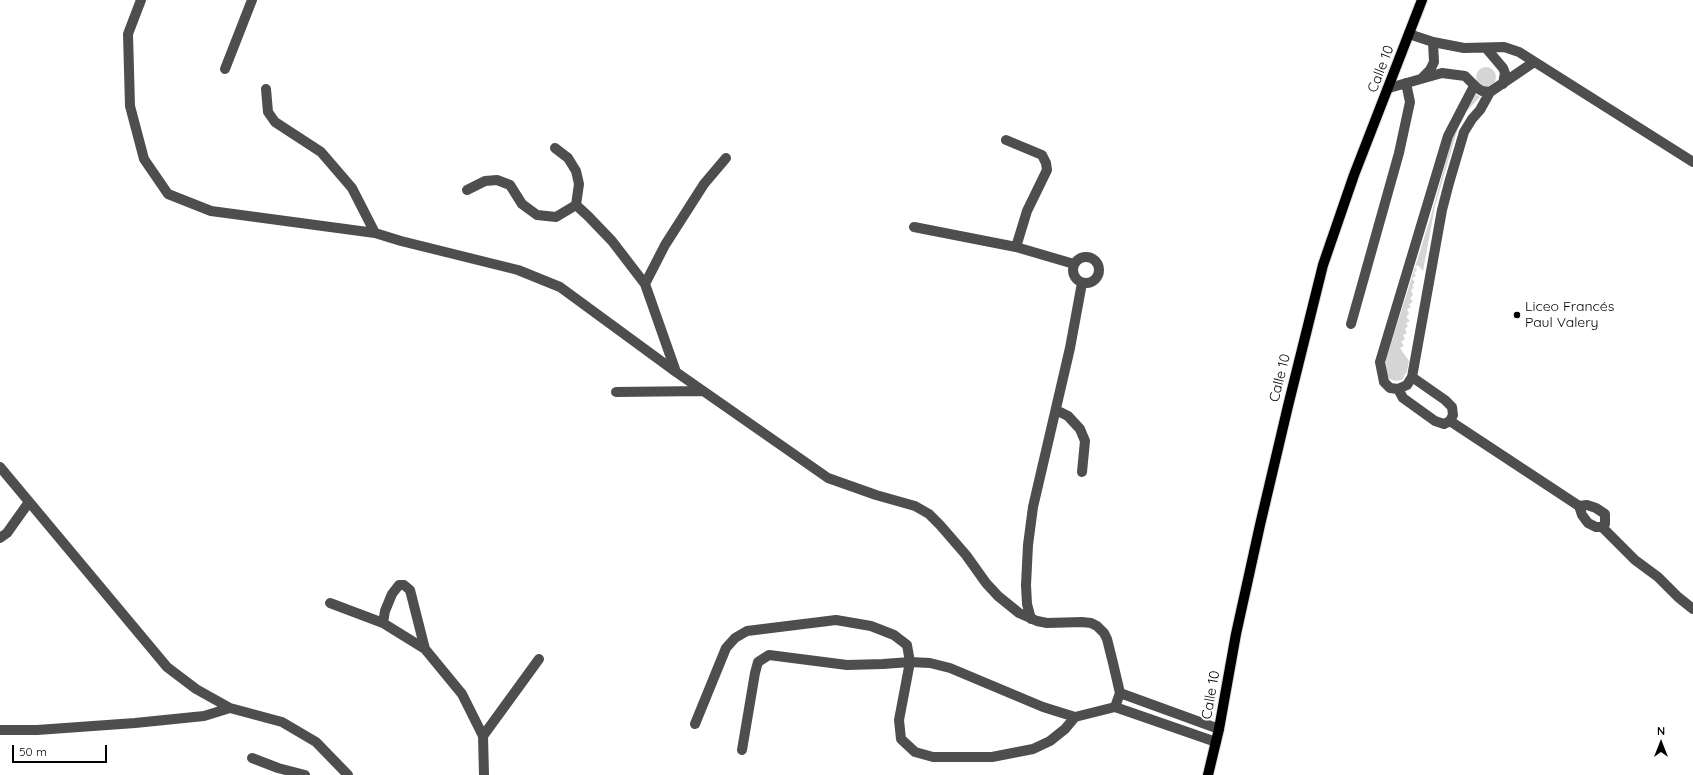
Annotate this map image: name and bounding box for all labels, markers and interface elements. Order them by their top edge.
street label: Calle 10 [1364,43,1398,95]
place label: Liceo Francés Paul Valery [1525,299,1614,332]
marker: Liceo Francés Paul Valery [1512,310,1522,320]
street label: Calle 10 [1266,352,1294,404]
street label: Calle 10 [1198,669,1224,721]
north arrow [1641,723,1681,763]
text: N [1657,724,1665,738]
scale bar [14,737,109,763]
text: 50 m [19,744,47,759]

